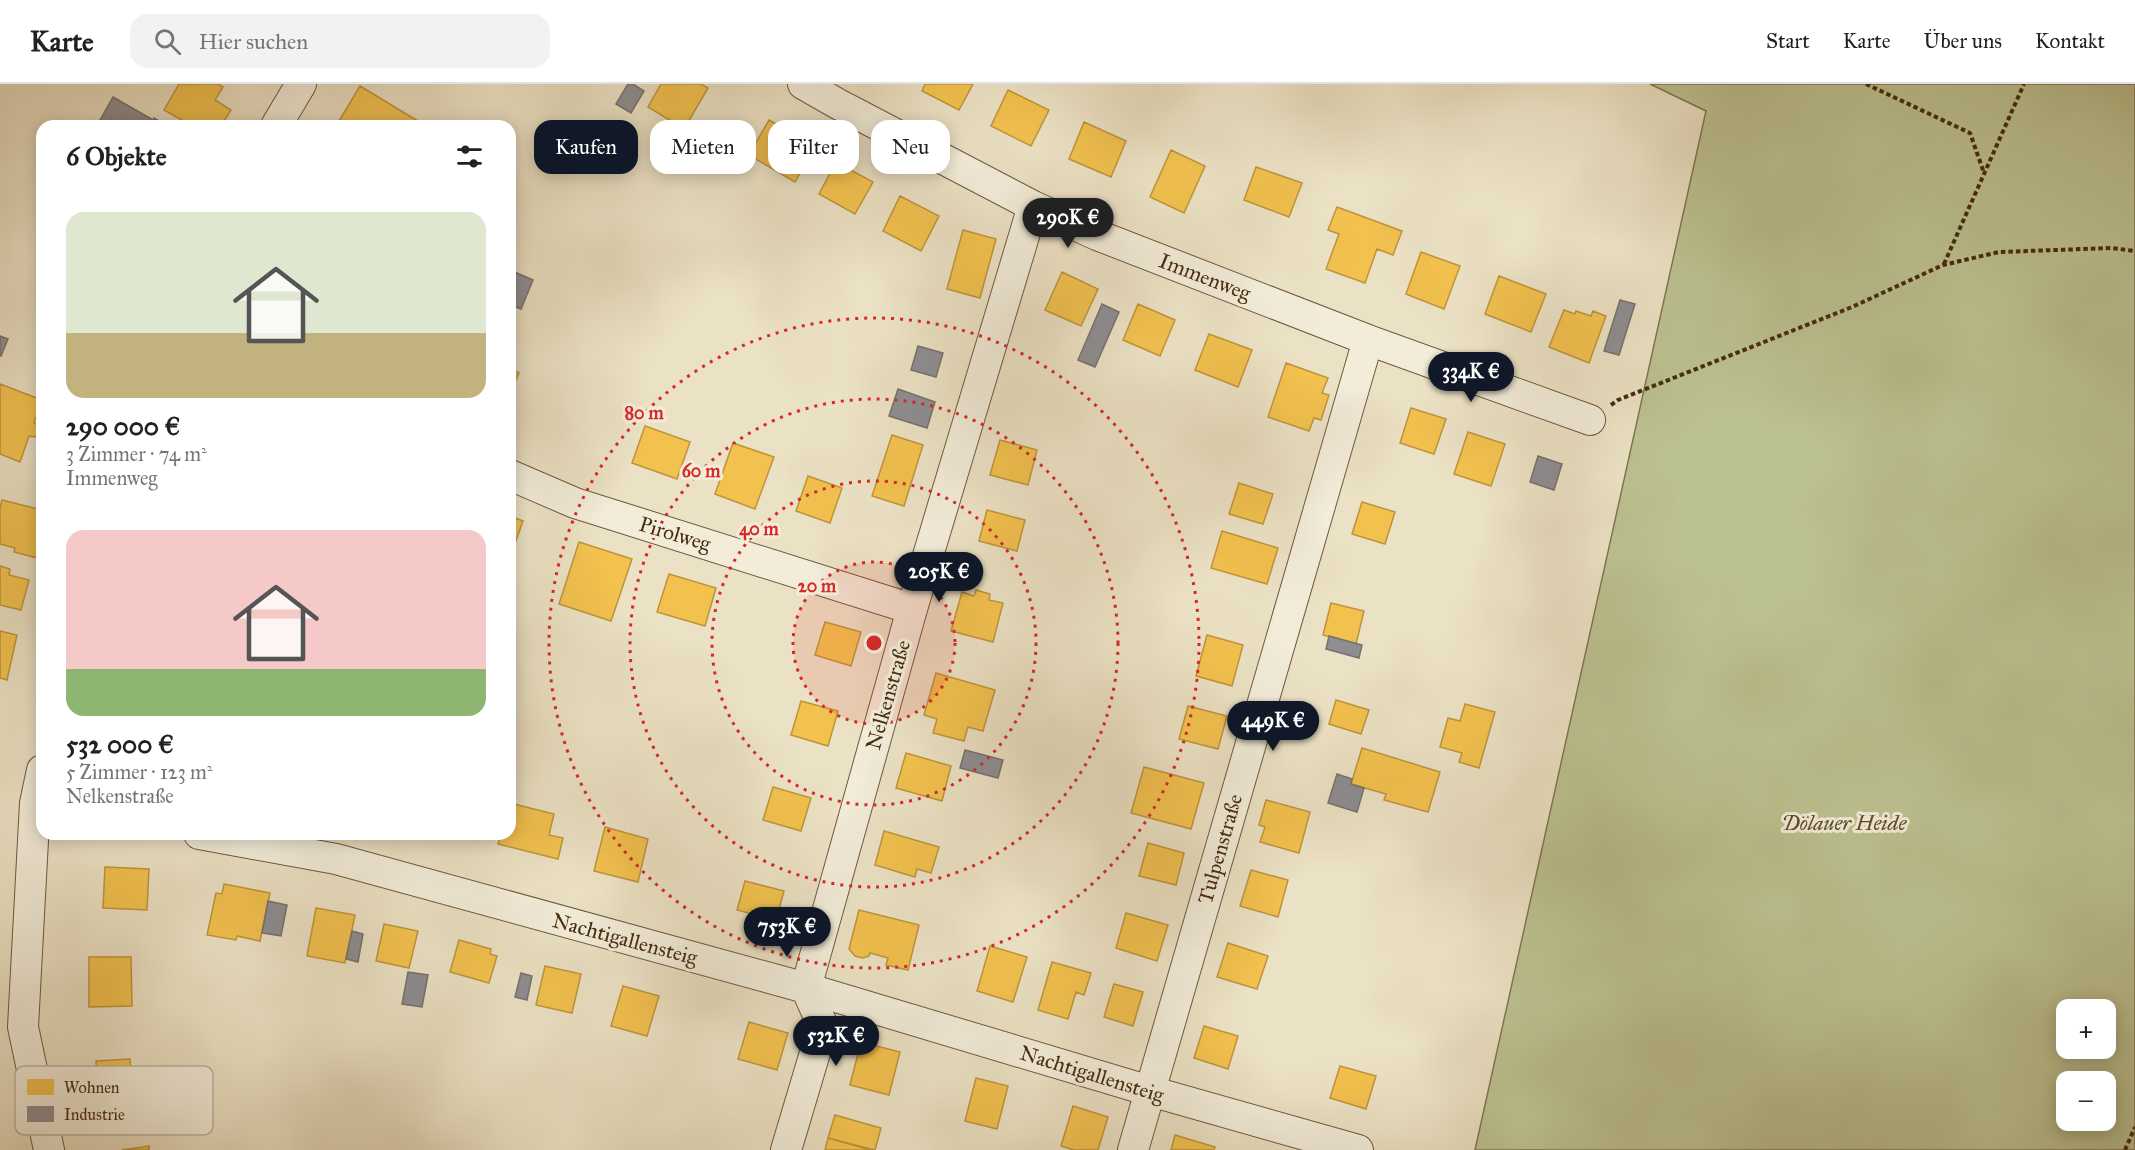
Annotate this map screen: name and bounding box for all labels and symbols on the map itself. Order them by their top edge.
pin: 290K € [1019,198,1117,249]
street label: Immenweg [1155,248,1255,306]
pin: 334K € [1422,352,1520,403]
text: 80 m [624,402,664,424]
text: 60 m [682,460,721,482]
street label: Pirolweg [636,511,714,557]
text: 40 m [739,518,780,541]
pin: 205K € [890,552,988,603]
text: 20 m [798,575,837,597]
centre of rings [864,633,884,653]
street label: Nelkenstraße [860,637,916,753]
pin: 449K € [1224,701,1322,752]
street label: Tulpenstraße [1192,791,1248,907]
park label: Dölauer Heide [1782,810,1907,836]
street label: Nachtigallensteig [550,907,701,971]
pin: 753K € [738,907,836,958]
pin: 532K € [787,1016,885,1067]
street label: Nachtigallensteig [1017,1040,1167,1108]
legend [15,1066,213,1135]
text: Wohnen [64,1078,120,1097]
text: Industrie [64,1105,125,1124]

